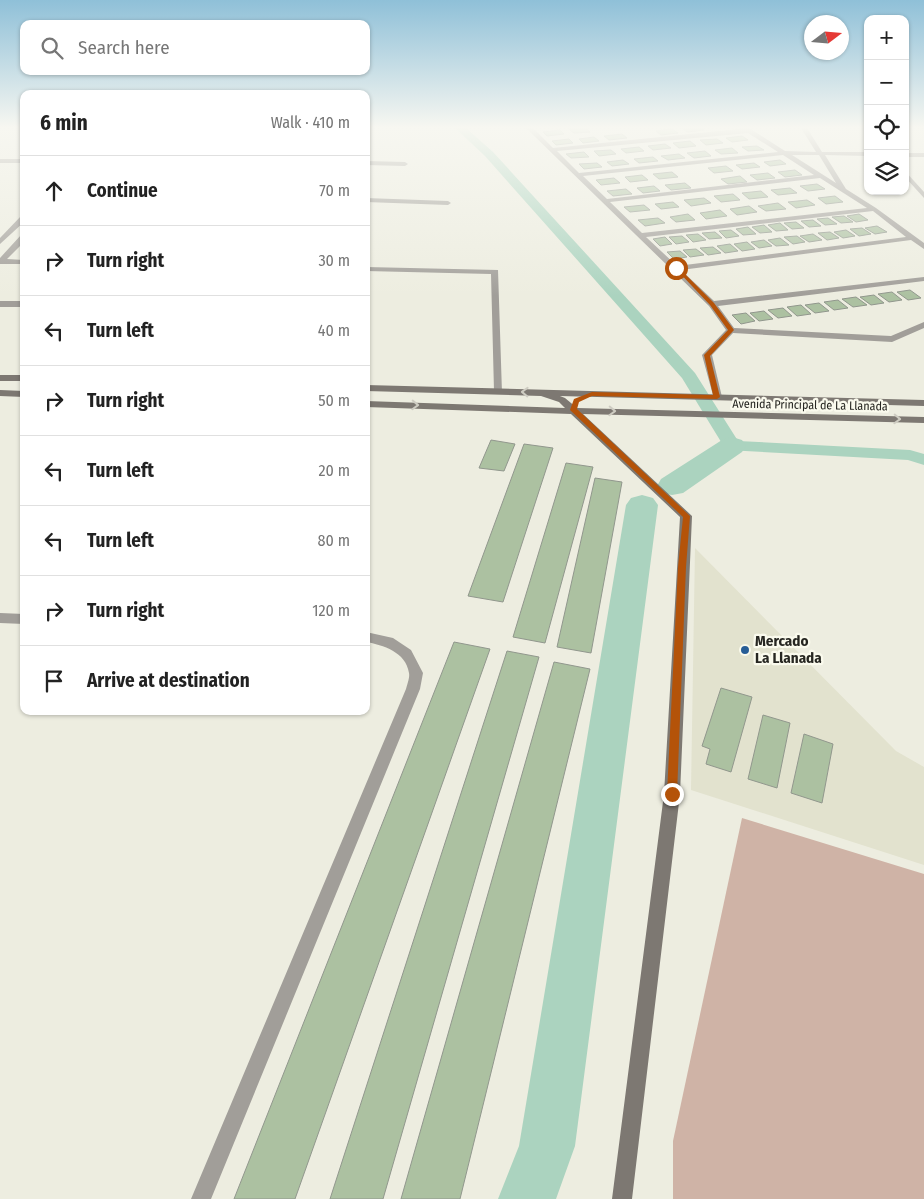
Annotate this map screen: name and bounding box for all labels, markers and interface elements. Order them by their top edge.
north arrow [804,15,849,60]
map controls [864,15,909,195]
button: + [864,15,909,60]
search box [20,20,370,75]
icon: search [38,34,66,62]
text: Search here [78,36,170,59]
button: − [864,60,909,105]
button: locate [864,105,909,150]
text: 6 min [40,110,88,136]
text: Walk · 410 m [271,113,350,132]
button: layers [864,150,909,195]
icon: ahead [40,177,68,205]
text: Continue [87,179,158,202]
text: 70 m [319,181,350,200]
icon: right [40,247,68,275]
text: Turn right [87,249,164,272]
text: 30 m [318,251,350,270]
route start [665,257,688,280]
icon: left [40,317,68,345]
text: Turn left [87,319,154,342]
text: 40 m [318,321,350,340]
icon: right [40,387,68,415]
one-way arrow [521,387,529,397]
text: Turn right [87,389,164,412]
text: 50 m [318,391,350,410]
street label: Avenida Principal de La Llanada [732,397,888,413]
one-way arrow [412,400,419,410]
one-way arrow [609,406,617,417]
one-way arrow [894,414,902,425]
icon: left [40,457,68,485]
text: Turn left [87,459,154,482]
text: 20 m [319,461,350,480]
icon: left [40,527,68,555]
text: Turn left [87,529,154,552]
text: 80 m [318,531,350,550]
icon: right [40,597,68,625]
text: Turn right [87,599,164,622]
text: 120 m [312,601,350,620]
place label: Mercado La Llanada [755,632,822,667]
marker: Mercado La Llanada [739,644,751,656]
icon: arrive [40,667,68,695]
text: Arrive at destination [87,669,250,692]
route end [661,783,684,806]

